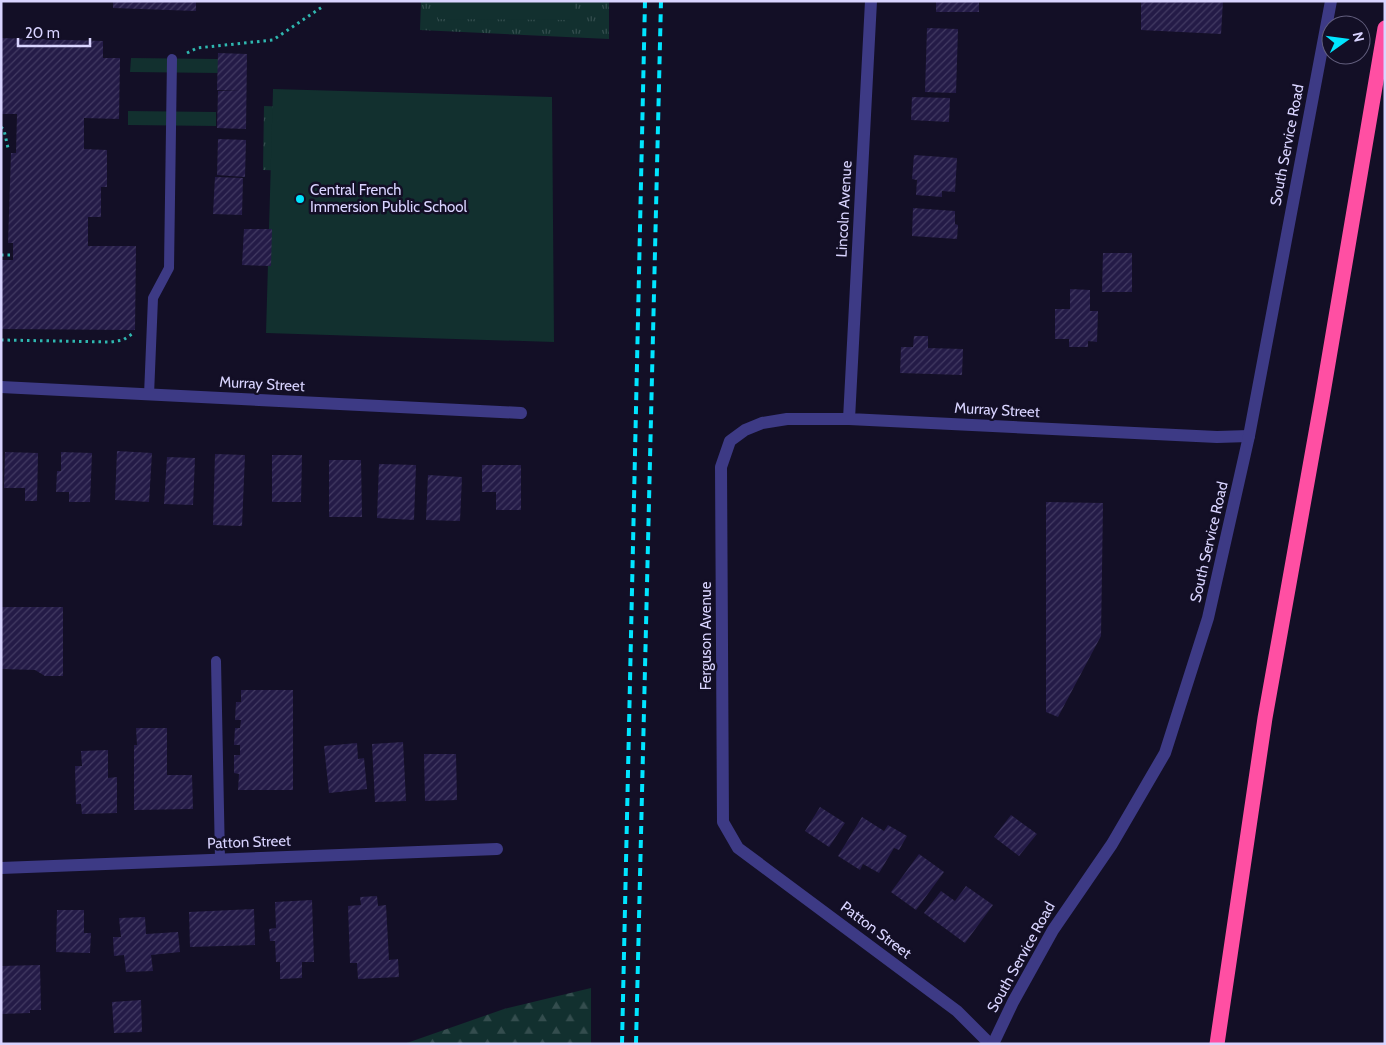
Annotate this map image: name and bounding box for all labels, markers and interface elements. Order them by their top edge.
scale bar [18,15,90,47]
north arrow [1321,15,1371,65]
text: 20 m [25,24,60,42]
text: N [1349,30,1369,44]
street label: South Service Road [1266,83,1308,207]
street label: Lincoln Avenue [832,160,856,258]
place label: Central French Immersion Public School [310,181,468,216]
marker: Central French Immersion Public School [294,193,306,205]
street label: Murray Street [219,373,305,395]
street label: Murray Street [954,399,1040,421]
street label: South Service Road [1186,480,1232,604]
street label: Ferguson Avenue [697,581,715,690]
street label: Patton Street [207,832,291,852]
street label: Patton Street [837,898,915,962]
street label: South Service Road [983,899,1059,1015]

